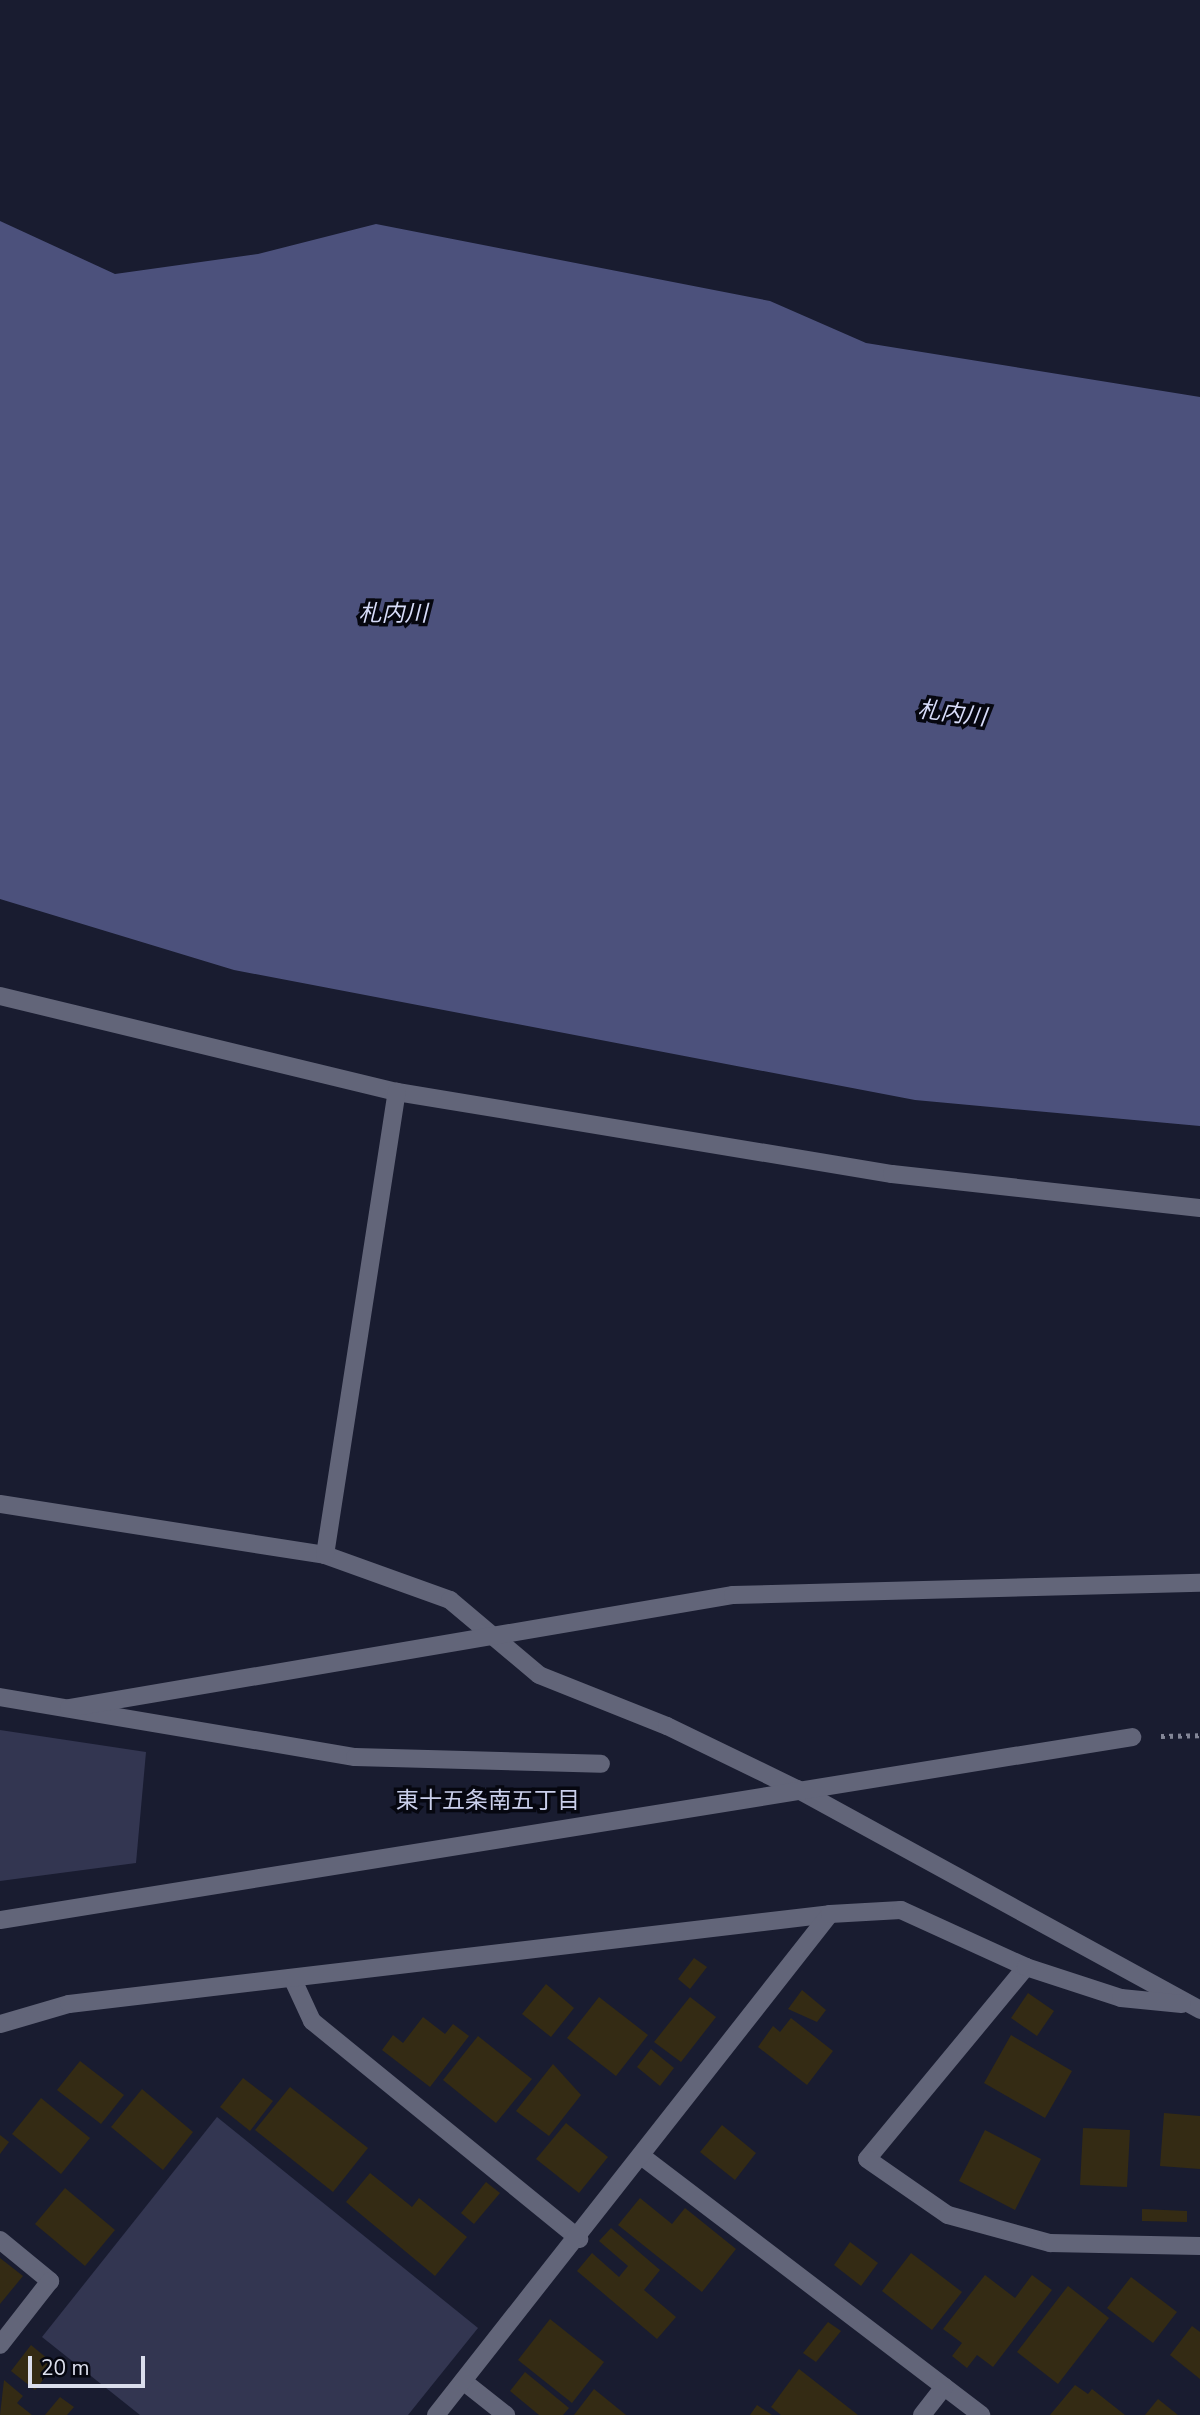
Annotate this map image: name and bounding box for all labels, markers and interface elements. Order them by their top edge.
water label: 札内川 [359,600,427,628]
water label: 札内川 [916,696,988,732]
district label: 東十五条南五丁目 [396,1787,580,1815]
scale bar [32,2342,149,2386]
text: 20 m [41,2354,90,2382]

